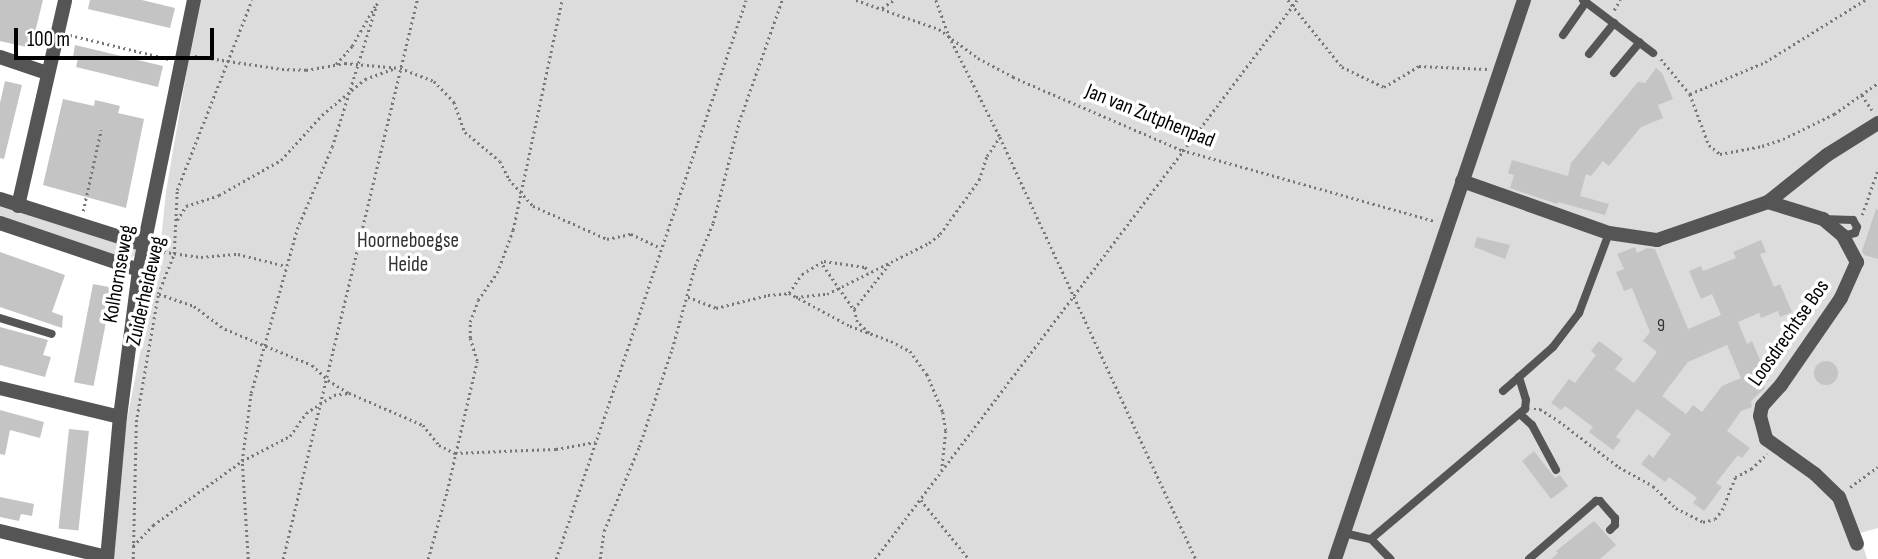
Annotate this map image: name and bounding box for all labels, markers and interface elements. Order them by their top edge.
scale bar [18,14,217,58]
text: 100 m [27,27,70,52]
street label: Jan van Zutphenpad [1082,79,1218,153]
street label: Kolhornseweg [98,223,140,325]
park label: Hoorneboegse Heide [357,228,459,278]
street label: Zuiderheideweg [121,234,171,348]
street label: Loosdrechtse Bos [1743,275,1835,391]
house number: 9 [1657,315,1665,337]

